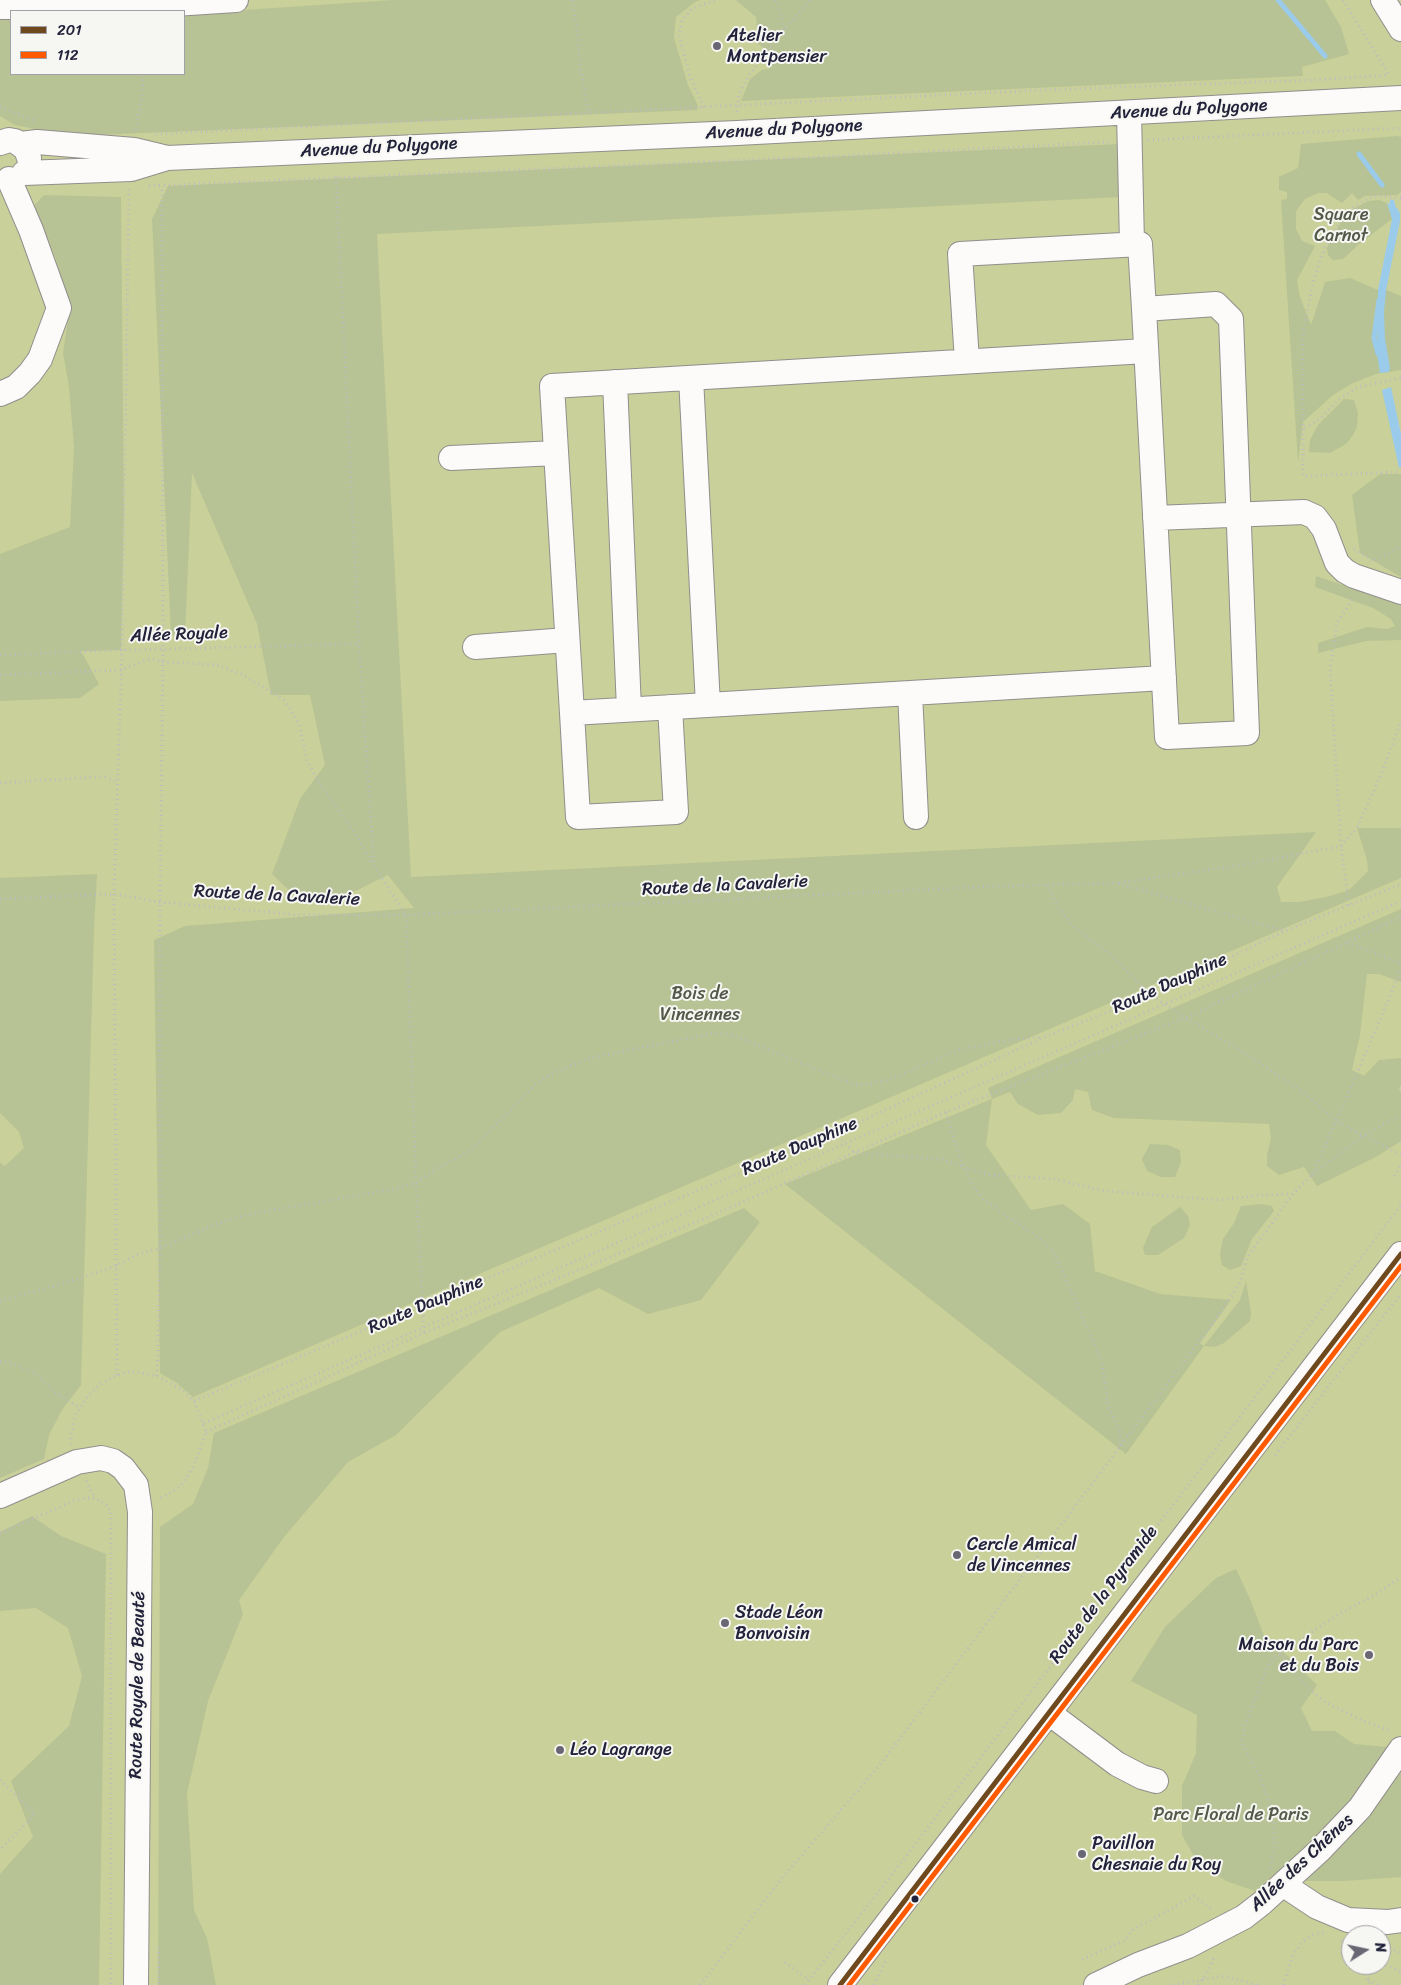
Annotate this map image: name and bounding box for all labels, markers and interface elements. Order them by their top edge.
legend [10,10,185,75]
text: 201 [57,17,82,43]
place label: Atelier Montpensier [727,25,827,68]
marker: Atelier Montpensier [711,40,723,52]
text: 112 [57,42,79,68]
street label: Avenue du Polygone [1110,95,1268,125]
street label: Avenue du Polygone [705,115,863,145]
street label: Avenue du Polygone [300,133,458,163]
park label: Square Carnot [1314,204,1368,246]
street label: Allée Royale [130,623,228,647]
street label: Route de la Cavalerie [641,871,809,901]
street label: Route de la Cavalerie [193,881,361,911]
street label: Route Dauphine [1109,949,1231,1019]
park label: Bois de Vincennes [660,983,740,1026]
street label: Route Dauphine [739,1113,861,1181]
street label: Route Dauphine [365,1271,487,1339]
street label: Route de la Pyramide [1045,1522,1163,1668]
place label: Cercle Amical de Vincennes [967,1534,1077,1576]
marker: Cercle Amical de Vincennes [951,1549,963,1561]
street label: Route Royale de Beauté [126,1591,150,1779]
place label: Stade Léon Bonvoisin [735,1602,823,1645]
marker: Stade Léon Bonvoisin [719,1617,731,1629]
place label: Maison du Parc et du Bois [1239,1634,1359,1676]
marker: Maison du Parc et du Bois [1363,1649,1375,1661]
place label: Léo Lagrange [570,1739,672,1761]
marker: Léo Lagrange [554,1744,566,1756]
park label: Parc Floral de Paris [1153,1804,1309,1826]
street label: Allée des Chênes [1246,1810,1358,1916]
place label: Pavillon Chesnaie du Roy [1092,1833,1221,1876]
marker: Pavillon Chesnaie du Roy [1076,1848,1088,1860]
unlabelled marker [910,1894,920,1904]
north arrow [1341,1925,1391,1975]
text: N [1367,1941,1393,1954]

